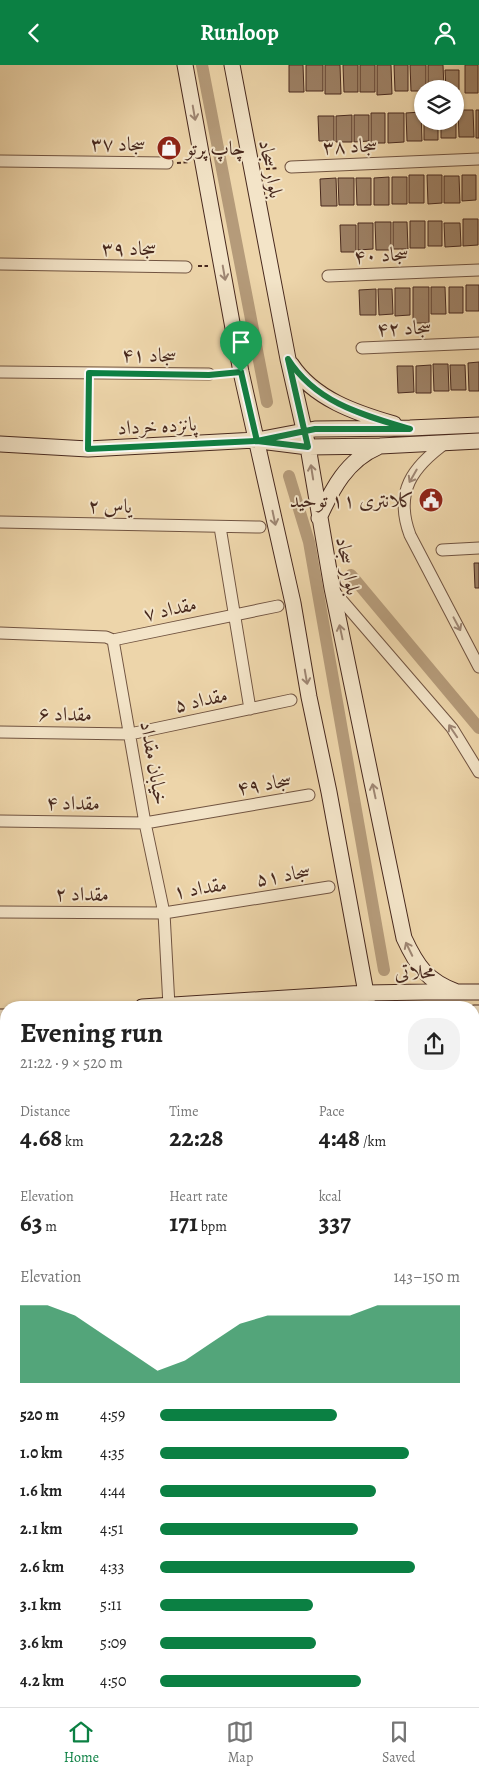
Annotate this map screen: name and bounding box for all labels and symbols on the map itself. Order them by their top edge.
one-way arrow [190,105,199,121]
street label: سجاد ۳۷ [90,130,146,158]
street label: سجاد ۳۸ [322,132,378,160]
shop icon: چاپ پرتو [156,135,182,161]
place label: چاپ پرتو [184,135,245,162]
street label: بلوار سجاد [252,137,290,201]
street label: سجاد ۳۹ [102,235,156,262]
street label: سجاد ۴۰ [353,240,409,270]
one-way arrow [220,264,230,280]
street label: سجاد ۴۲ [376,314,432,342]
pin [220,321,262,372]
street label: سجاد ۴۱ [121,341,177,369]
street label: پانزده خرداد [117,410,199,443]
one-way arrow [306,465,316,481]
one-way arrow [407,469,417,483]
place label: کلانتری ۱۱ توحید [290,487,414,514]
public building icon: کلانتری ۱۱ توحید [418,487,444,513]
street label: یاس ۲ [88,492,133,520]
one-way arrow [270,509,279,525]
street label: بلوار سجاد [329,534,367,598]
street label: مقداد ۷ [141,590,199,628]
one-way arrow [453,616,462,631]
one-way arrow [336,624,345,640]
one-way arrow [301,669,311,685]
street label: مقداد ۵ [172,681,230,719]
street label: مقداد ۶ [38,700,92,728]
street label: خیابان مقداد [133,719,175,807]
one-way arrow [448,724,458,738]
street label: سجاد ۴۹ [235,766,293,802]
one-way arrow [368,784,378,800]
street label: مقداد ۴ [46,789,100,817]
street label: سجاد ۵۱ [254,857,312,893]
street label: مقداد ۱ [171,870,229,906]
street label: مقداد ۲ [55,880,109,908]
one-way arrow [404,942,414,957]
street label: محلاتی [394,958,436,986]

